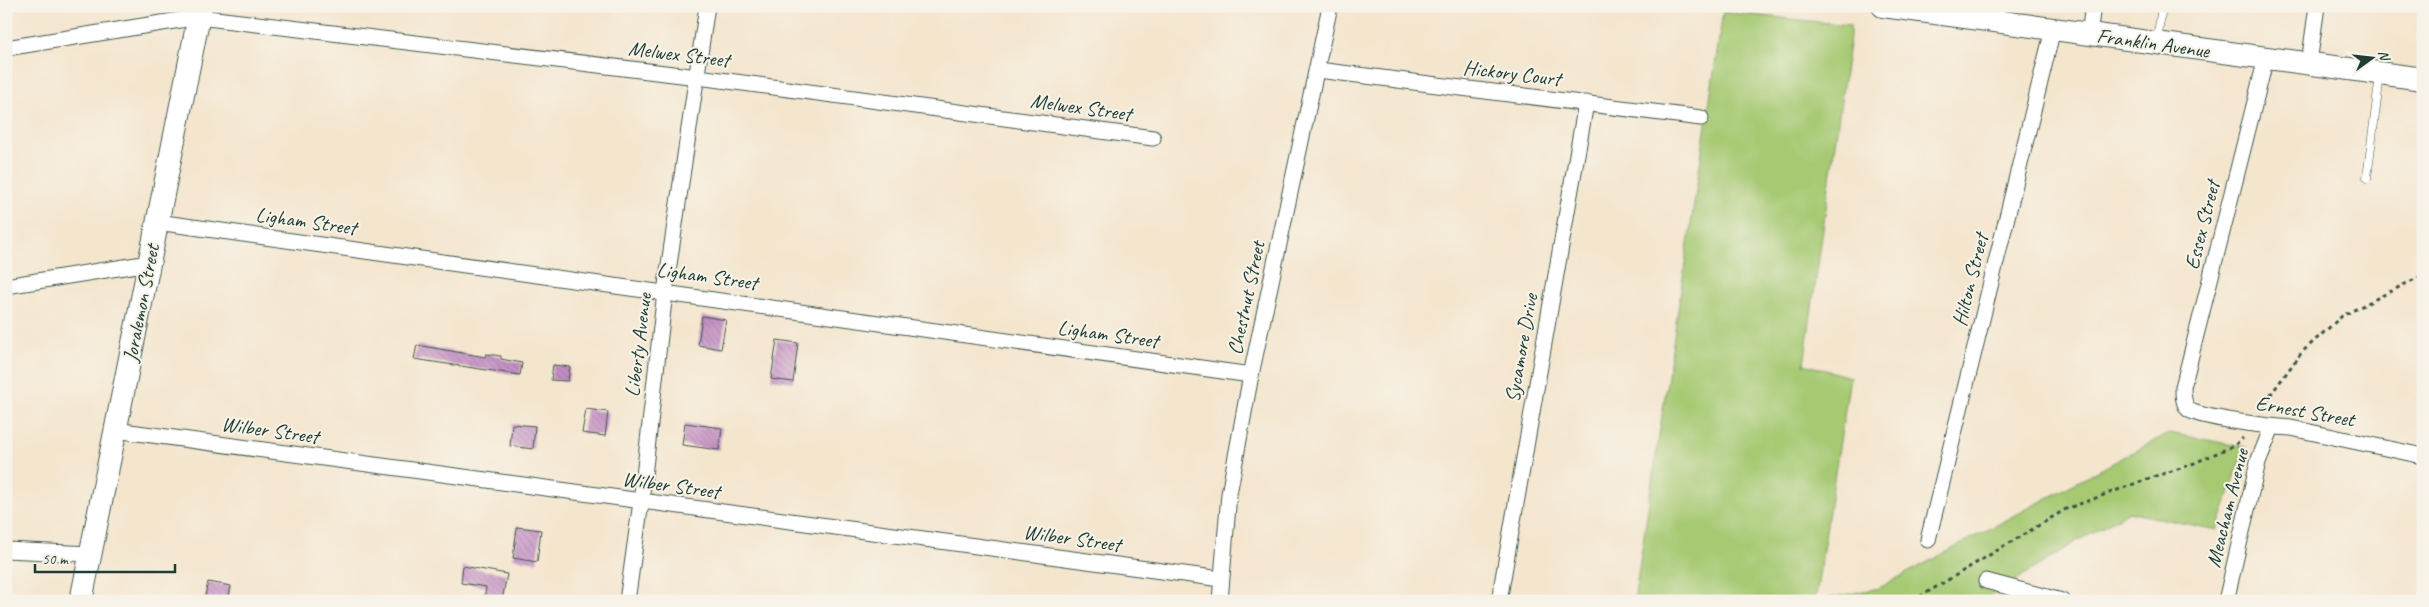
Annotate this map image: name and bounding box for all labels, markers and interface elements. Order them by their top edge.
street label: Franklin Avenue [2095,22,2212,64]
north arrow [2346,32,2396,82]
street label: Melwex Street [627,35,734,73]
text: N [2375,48,2394,63]
street label: Hickory Court [1462,54,1565,92]
street label: Melwex Street [1029,87,1136,127]
street label: Essex Street [2178,175,2226,272]
street label: Ligham Street [254,201,361,241]
street label: Hilton Street [1946,228,1995,329]
street label: Chestnut Street [1221,237,1271,357]
street label: Joralemon Street [117,240,166,365]
street label: Ligham Street [655,256,762,296]
street label: Liberty Avenue [619,291,657,398]
street label: Sycamore Drive [1499,291,1544,404]
street label: Ligham Street [1056,314,1163,354]
street label: Ernest Street [2254,390,2358,433]
street label: Wilber Street [220,410,323,450]
street label: Meacham Avenue [2200,445,2255,570]
street label: Wilber Street [621,465,724,505]
street label: Wilber Street [1022,518,1125,558]
scale bar [35,542,175,574]
text: 50 m [42,550,69,569]

